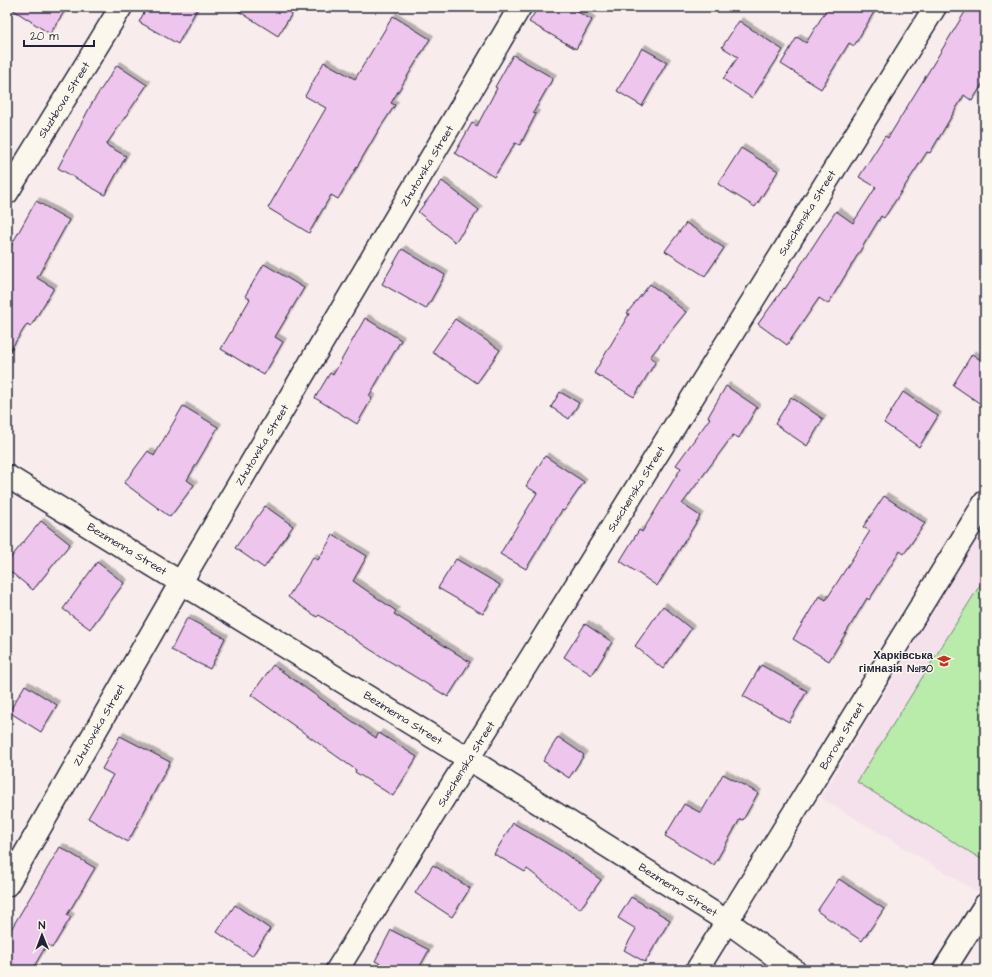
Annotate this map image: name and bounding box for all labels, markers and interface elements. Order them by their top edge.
scale bar [24,22,94,48]
text: 20 m [30,28,59,45]
street label: Sluzhbova Street [35,59,94,141]
street label: Zhutovska Street [397,122,457,209]
street label: Suschenska Street [775,167,840,259]
street label: Zhutovska Street [232,401,292,488]
street label: Suschenska Street [604,443,669,535]
street label: Bezimenna Street [84,519,170,579]
place label: Харківська гімназія №130 [859,648,934,676]
school or university icon: Харківська гімназія №130 [936,653,952,669]
street label: Zhutovska Street [69,681,129,769]
street label: Bezimenna Street [361,688,446,749]
street label: Borova Street [816,699,868,772]
street label: Suschenska Street [434,718,499,810]
street label: Bezimenna Street [636,860,721,921]
north arrow [22,915,62,955]
text: N [38,918,46,933]

